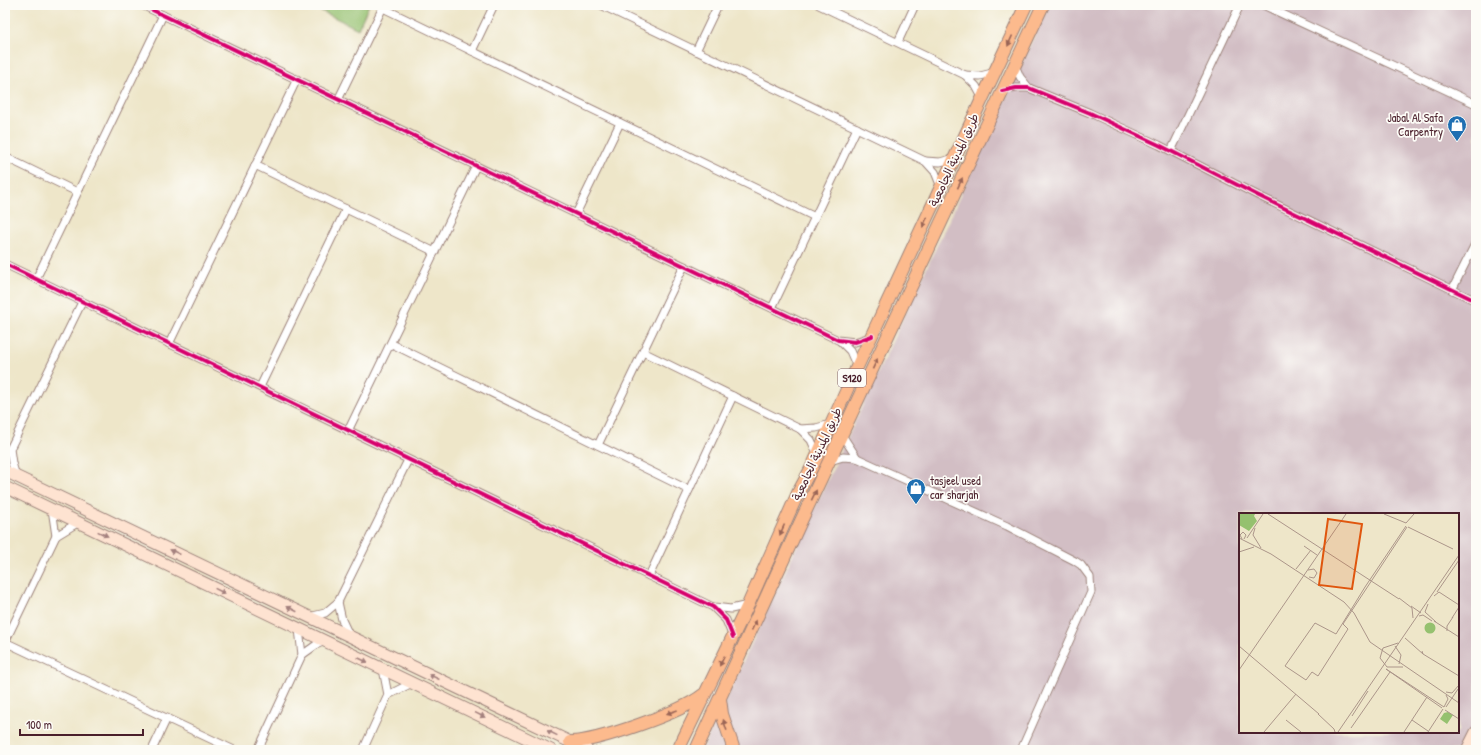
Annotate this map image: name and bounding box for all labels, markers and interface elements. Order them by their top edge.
one-way arrow [1006,35,1012,47]
place label: Jabal Al Safa Carpentry [1387,109,1443,140]
street label: طريق المدينة الجامعية [924,110,983,209]
shop icon: Jabal Al Safa Carpentry [1446,114,1468,142]
one-way arrow [957,177,963,189]
one-way arrow [922,216,928,227]
one-way arrow [872,359,878,370]
road number: S120 [838,369,866,387]
street label: طريق المدينة الجامعية [787,404,846,503]
place label: tasjeel used car sharjah [930,472,981,503]
shop icon: tasjeel used car sharjah [905,477,927,505]
one-way arrow [811,489,817,500]
inset map [1239,513,1459,733]
one-way arrow [778,524,785,536]
one-way arrow [98,531,109,537]
one-way arrow [169,549,180,555]
one-way arrow [215,588,226,594]
one-way arrow [286,606,297,612]
one-way arrow [751,619,757,631]
one-way arrow [718,655,725,667]
one-way arrow [357,657,368,663]
one-way arrow [429,674,440,680]
one-way arrow [665,709,677,715]
scale bar [20,711,143,737]
one-way arrow [474,712,486,718]
text: 100 m [26,716,52,733]
one-way arrow [722,718,728,730]
one-way arrow [546,730,557,736]

